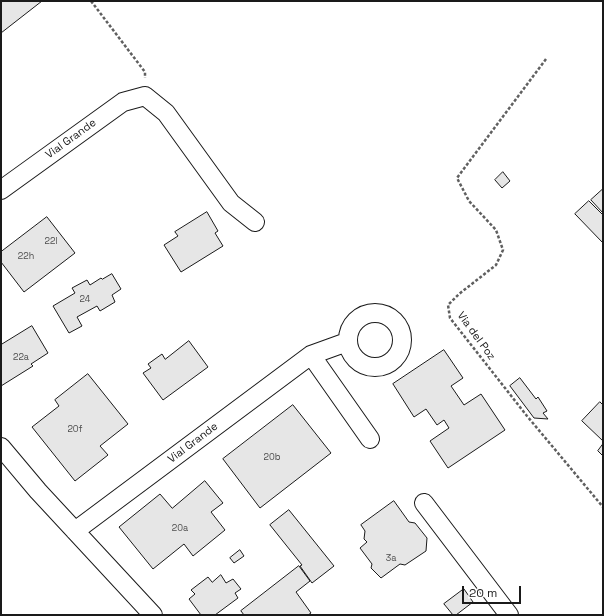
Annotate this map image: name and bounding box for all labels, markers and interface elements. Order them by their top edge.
street label: Vial Grande [43,116,99,162]
house number: 22l [44,237,58,247]
house number: 22h [18,252,34,262]
house number: 24 [80,295,90,305]
street label: Via del Poz [454,309,498,363]
house number: 22a [13,353,29,363]
street label: Vial Grande [165,420,221,466]
house number: 20f [67,425,83,435]
house number: 20b [264,453,280,463]
house number: 20a [172,524,188,534]
house number: 3a [386,554,396,564]
scale bar [464,578,523,604]
text: 20 m [469,585,497,601]

